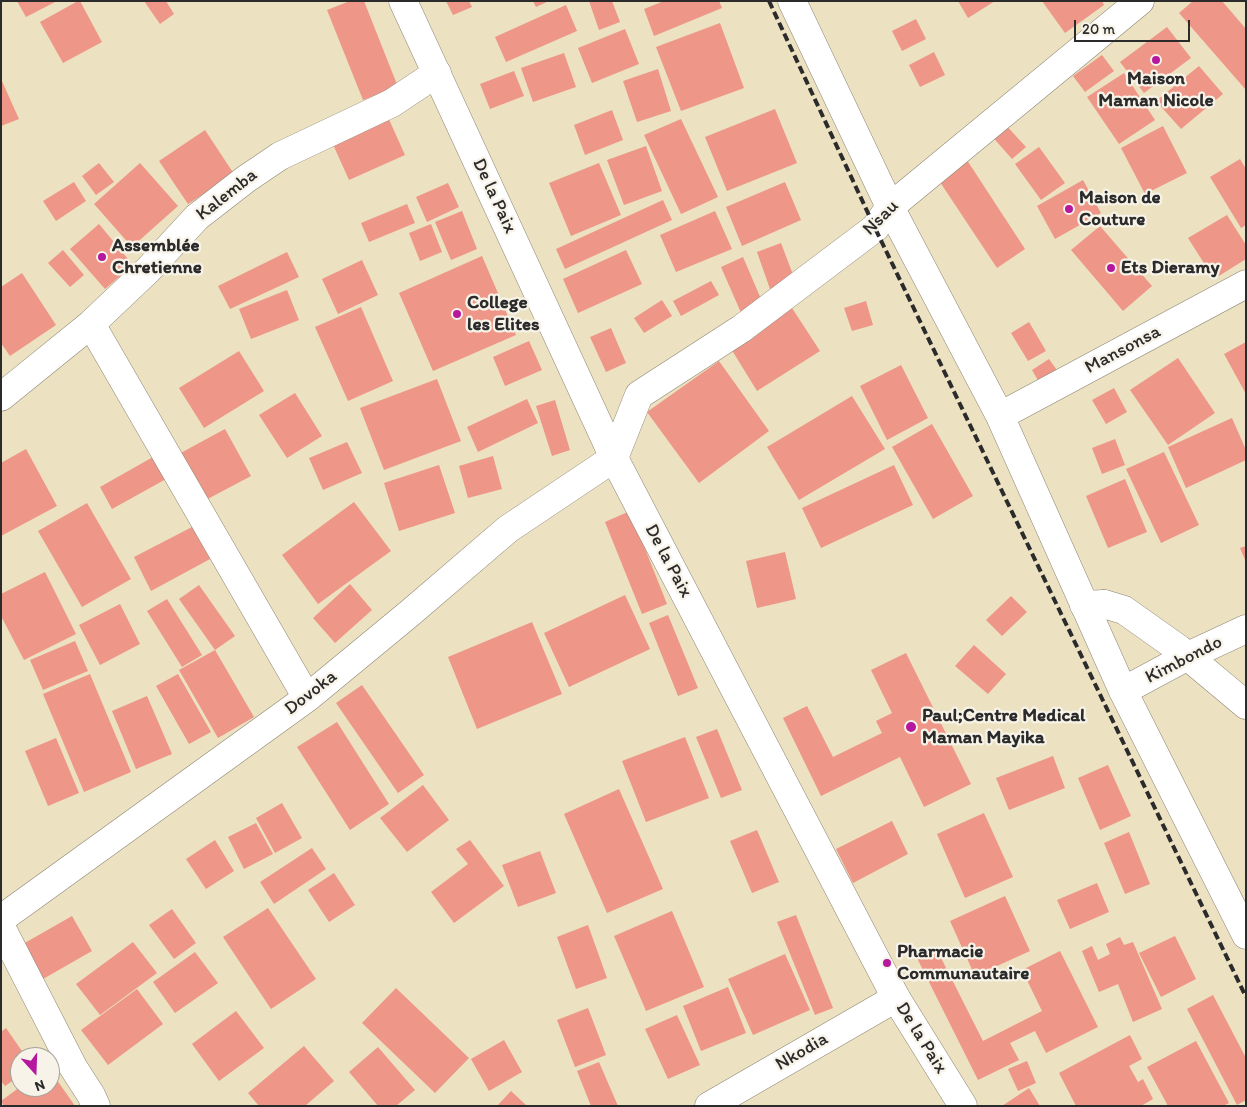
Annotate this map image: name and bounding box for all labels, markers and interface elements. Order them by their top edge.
scale bar [1077,10,1193,42]
text: 20 m [1082,20,1115,38]
marker: Maison Maman Nicole [1150,54,1162,66]
place label: Maison Maman Nicole [1098,68,1214,112]
street label: De la Paix [467,155,521,237]
street label: Kalemba [192,164,262,226]
place label: Maison de Couture [1079,187,1161,231]
street label: Nsau [858,195,904,241]
marker: Maison de Couture [1063,203,1075,215]
place label: Assemblée Chretienne [112,235,202,279]
marker: Assemblée Chretienne [96,251,108,263]
place label: Ets Dieramy [1121,257,1220,279]
marker: Ets Dieramy [1105,262,1117,274]
place label: College les Elites [467,292,540,336]
marker: College les Elites [451,308,463,320]
street label: Mansonsa [1081,321,1165,379]
street label: De la Paix [639,520,697,602]
street label: Kimbondo [1142,631,1226,689]
street label: Dovoka [280,665,342,721]
place label: Paul;Centre Medical Maman Mayika [922,705,1085,749]
marker: Paul;Centre Medical Maman Mayika [904,720,918,734]
place label: Pharmacie Communautaire [897,941,1029,985]
marker: Pharmacie Communautaire [881,957,893,969]
street label: De la Paix [890,998,952,1078]
street label: Nkodia [772,1028,832,1076]
north arrow [10,1047,60,1097]
text: N [33,1076,47,1095]

